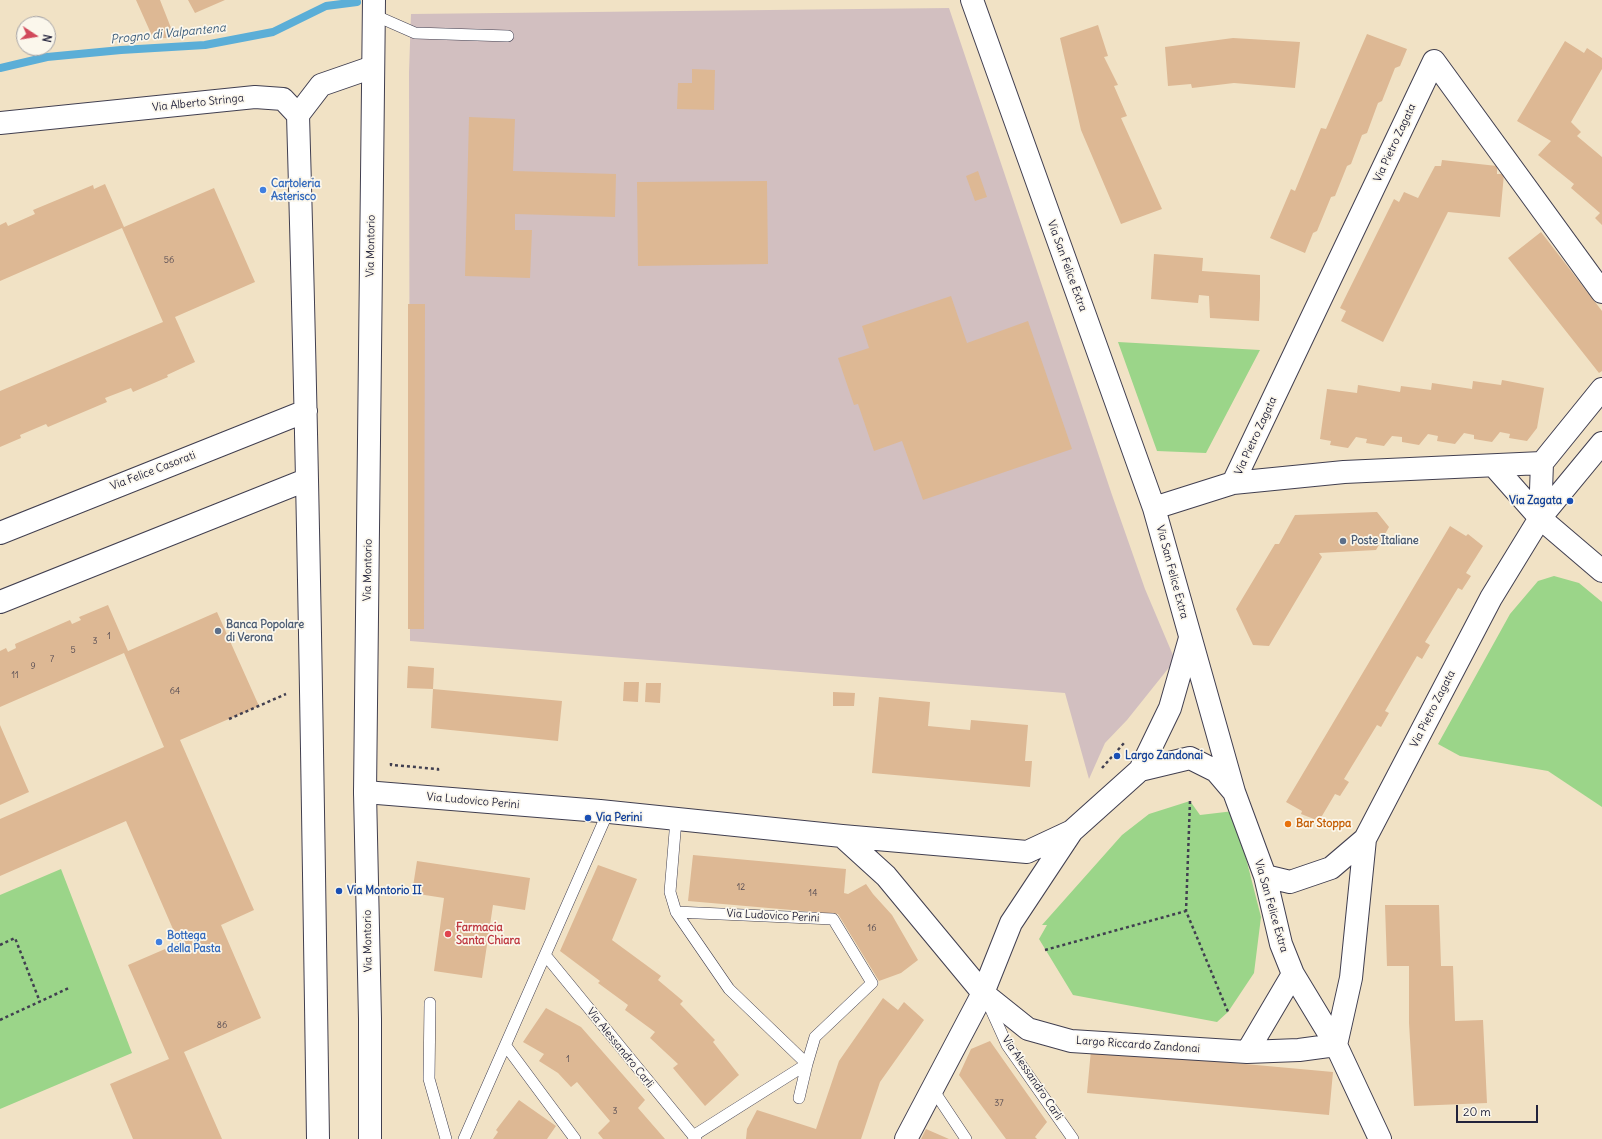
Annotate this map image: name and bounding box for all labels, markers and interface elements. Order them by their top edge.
north arrow [16,16,56,56]
water label: Progno di Valpantena [110,21,226,47]
text: N [39,33,54,43]
street label: Via Alberto Stringa [151,92,245,114]
street label: Via Pietro Zagata [1371,102,1419,184]
place label: Cartoleria Asterisco [271,177,320,203]
marker: Cartoleria Asterisco [258,185,268,195]
street label: Via Montorio [364,215,378,277]
street label: Via San Felice Extra [1044,219,1090,313]
house number: 56 [164,255,174,265]
street label: Via Pietro Zagata [1232,395,1280,477]
street label: Via Felice Casorati [109,449,197,493]
place label: Via Zagata [1509,494,1562,508]
marker: Via Zagata [1565,496,1575,506]
street label: Via San Felice Extra [1153,524,1191,620]
place label: Poste Italiane [1351,534,1419,548]
marker: Poste Italiane [1338,536,1348,546]
street label: Via Montorio [361,539,375,601]
place label: Banca Popolare di Verona [226,618,304,644]
marker: Banca Popolare di Verona [213,626,223,636]
house number: 1 [107,631,111,641]
house number: 3 [92,636,98,646]
house number: 5 [70,645,76,655]
house number: 7 [50,654,54,664]
house number: 9 [30,661,36,671]
street label: Via Pietro Zagata [1408,668,1458,750]
house number: 11 [11,670,19,680]
house number: 64 [170,686,180,696]
place label: Largo Zandonai [1125,749,1203,763]
marker: Largo Zandonai [1112,751,1122,761]
street label: Via Ludovico Perini [426,790,520,812]
place label: Via Perini [596,811,642,825]
marker: Via Perini [583,813,593,823]
place label: Bar Stoppa [1296,817,1351,831]
marker: Bar Stoppa [1283,819,1293,829]
street label: Via San Felice Extra [1251,858,1291,954]
house number: 12 [737,882,745,892]
place label: Via Montorio II [347,884,422,898]
marker: Via Montorio II [334,886,344,896]
house number: 14 [809,888,817,898]
street label: Via Ludovico Perini [726,907,820,925]
street label: Via Montorio [361,910,375,972]
place label: Farmacia Santa Chiara [456,921,520,947]
house number: 16 [868,923,876,933]
place label: Bottega della Pasta [167,929,221,955]
marker: Farmacia Santa Chiara [443,929,453,939]
marker: Bottega della Pasta [154,937,164,947]
street label: Via Alessandro Carli [584,1005,656,1091]
house number: 86 [217,1020,227,1030]
street label: Via Alessandro Carli [999,1033,1065,1123]
street label: Largo Riccardo Zandonai [1076,1034,1200,1056]
house number: 1 [566,1054,570,1064]
scale bar [1458,1097,1540,1123]
house number: 37 [994,1098,1004,1108]
text: 20 m [1463,1104,1491,1119]
house number: 3 [612,1106,618,1116]

